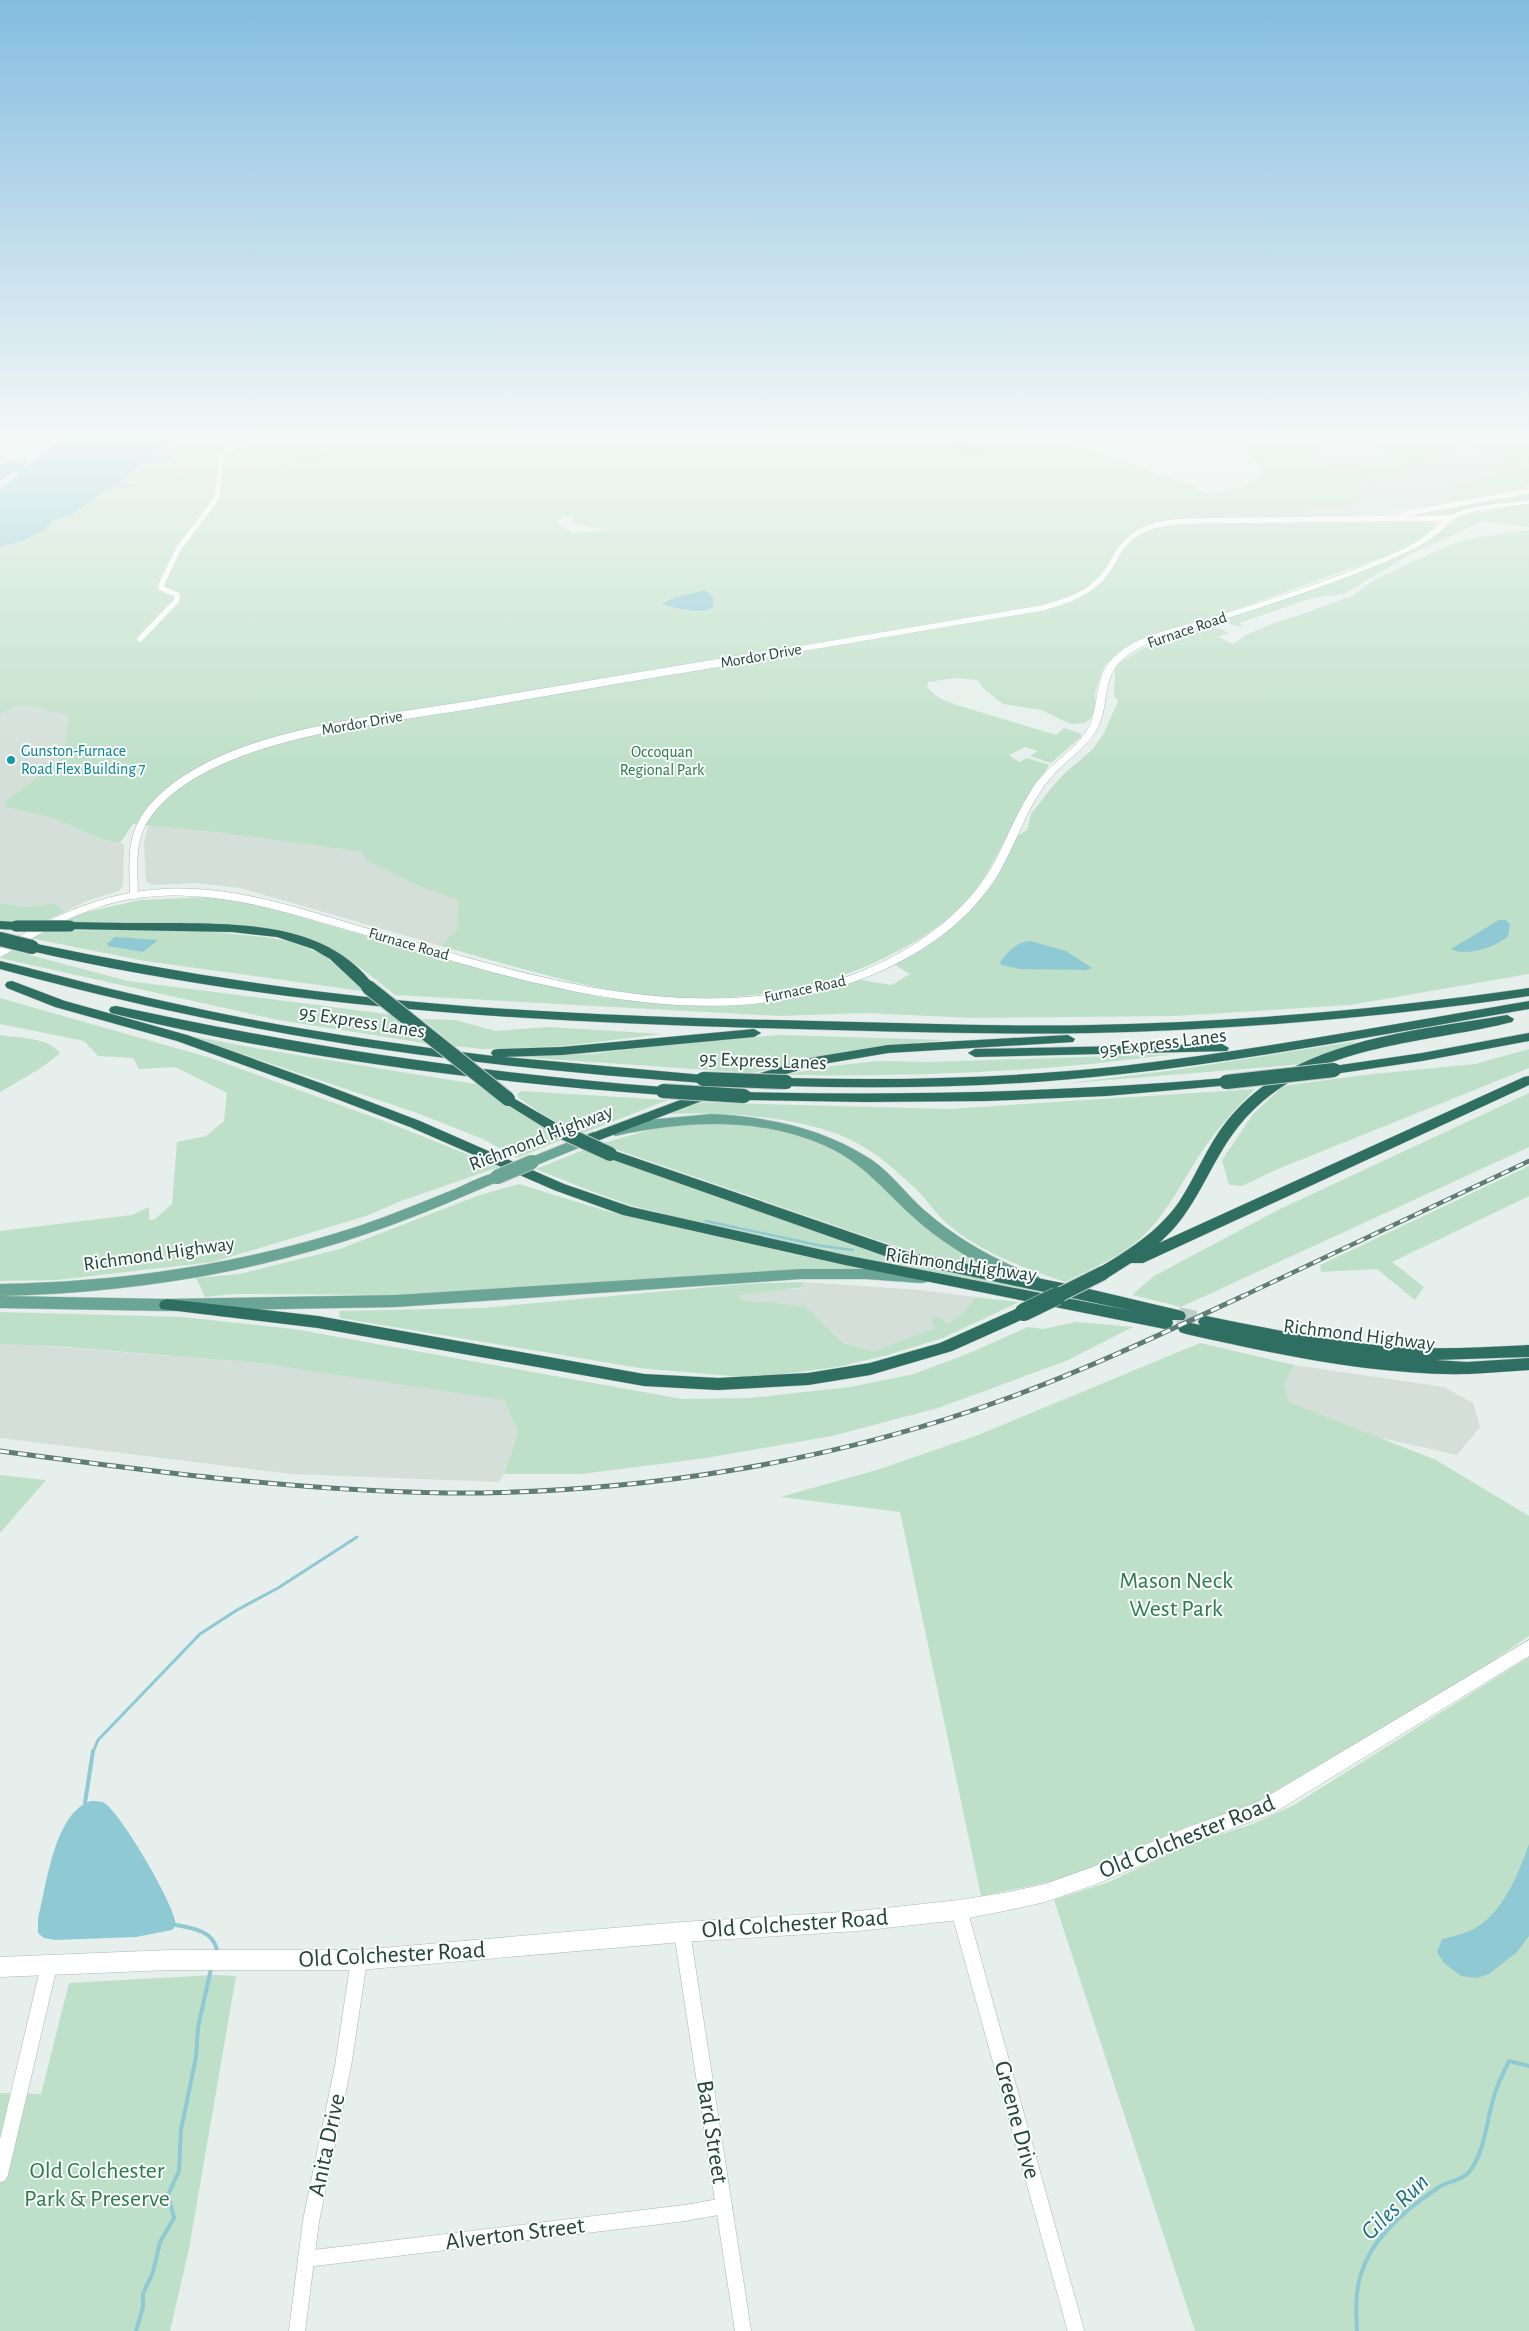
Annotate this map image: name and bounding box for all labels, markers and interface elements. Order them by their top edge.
street label: Furnace Road [1145,609,1229,651]
street label: Mordor Drive [719,641,803,671]
street label: Mordor Drive [320,708,404,738]
place label: Gunston-Furnace Road Flex Building 7 [21,743,146,777]
park label: Occoquan Regional Park [620,744,705,778]
marker: Gunston-Furnace Road Flex Building 7 [5,754,17,766]
street label: Furnace Road [367,925,451,963]
street label: Furnace Road [763,973,847,1005]
street label: 95 Express Lanes [297,1002,427,1042]
street label: 95 Express Lanes [1099,1025,1227,1061]
street label: 95 Express Lanes [699,1049,827,1073]
street label: Richmond Highway [466,1101,616,1175]
street label: Richmond Highway [82,1233,236,1275]
street label: Richmond Highway [884,1244,1038,1286]
street label: Richmond Highway [1282,1316,1436,1354]
park label: Mason Neck West Park [1119,1569,1233,1621]
street label: Old Colchester Road [1096,1791,1278,1883]
street label: Old Colchester Road [701,1906,889,1942]
street label: Old Colchester Road [298,1938,486,1972]
street label: Greene Drive [990,2058,1044,2182]
street label: Bard Street [692,2079,732,2186]
street label: Anita Drive [304,2091,350,2199]
park label: Old Colchester Park & Preserve [24,2159,170,2211]
water label: Giles Run [1356,2169,1434,2245]
street label: Alverton Street [444,2214,586,2254]

